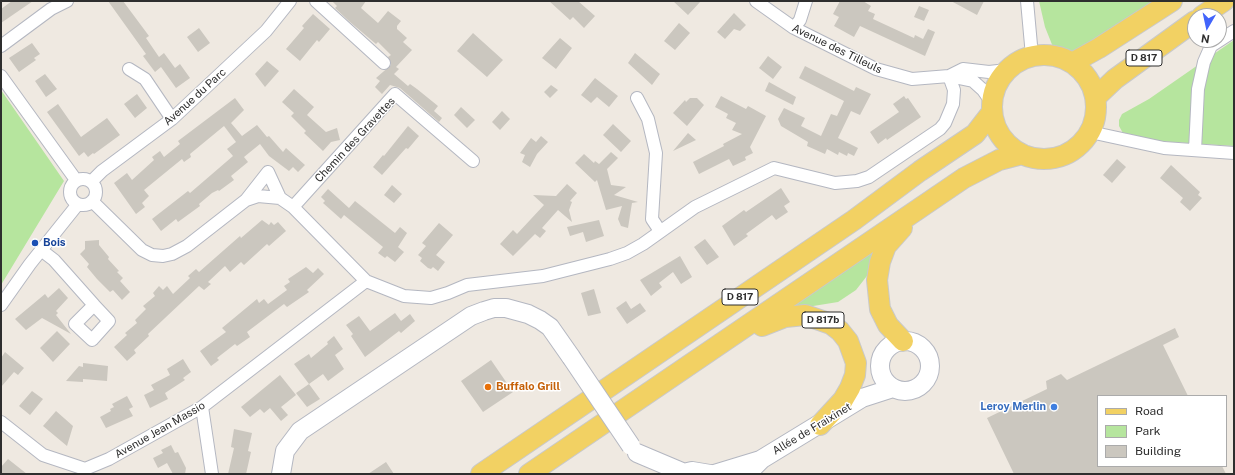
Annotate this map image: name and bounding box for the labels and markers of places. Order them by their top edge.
place label: Bois [43,236,66,250]
marker: Bois [30,238,40,248]
place label: Buffalo Grill [496,380,560,394]
marker: Buffalo Grill [483,382,493,392]
place label: Leroy Merlin [980,400,1046,414]
marker: Leroy Merlin [1049,402,1059,412]

